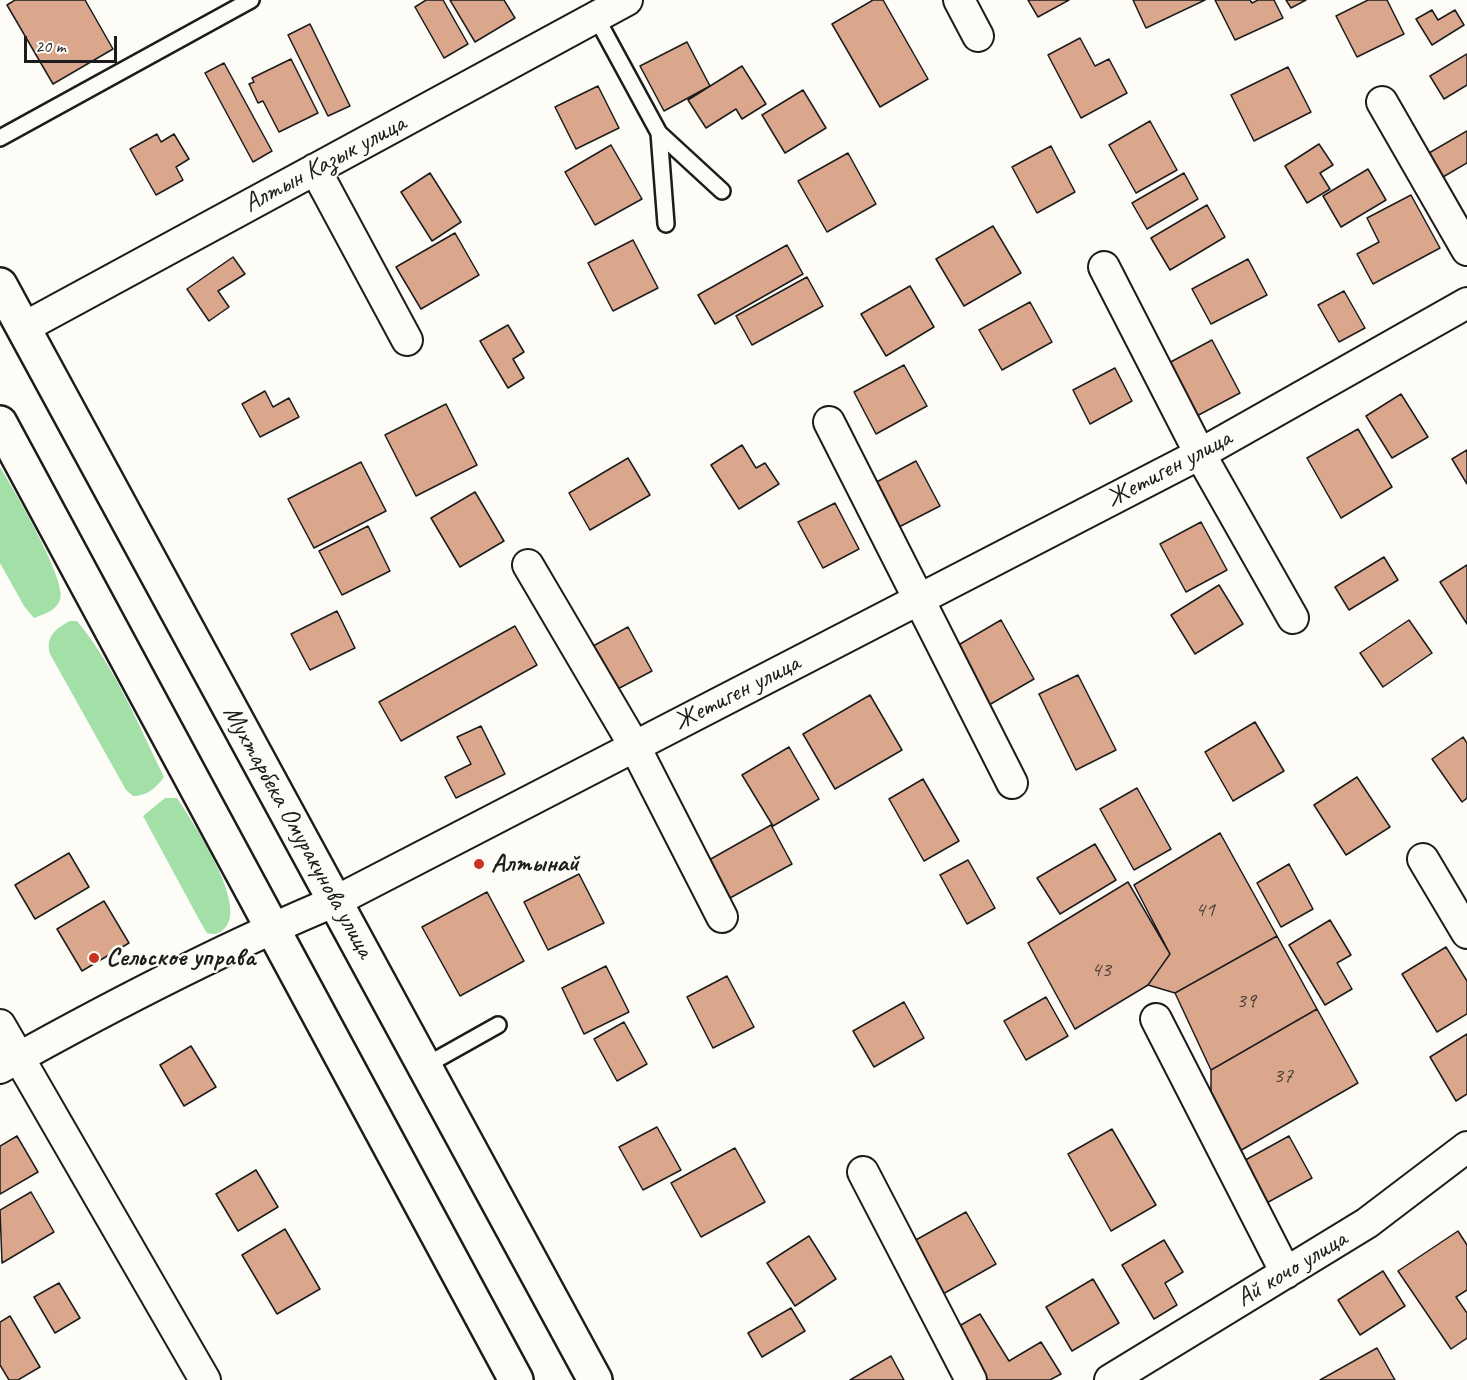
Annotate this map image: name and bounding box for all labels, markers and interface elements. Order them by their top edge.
scale bar [27,24,120,62]
text: 20 m [35,35,66,57]
street label: Алтын Казык улица [239,108,411,220]
street label: Жетиген улица [1101,423,1237,515]
street label: Жетиген улица [669,648,805,738]
street label: Мухтарбека Омуракунова улица [216,700,380,964]
place label: Алтынай [491,848,579,880]
marker: Алтынай [472,857,486,871]
house number: 41 [1195,897,1215,923]
place label: Сельское управа [106,942,255,974]
marker: Сельское управа [87,951,101,965]
house number: 43 [1091,957,1111,983]
house number: 39 [1236,988,1256,1014]
house number: 37 [1273,1063,1293,1089]
street label: Ай кочо улица [1231,1224,1353,1314]

